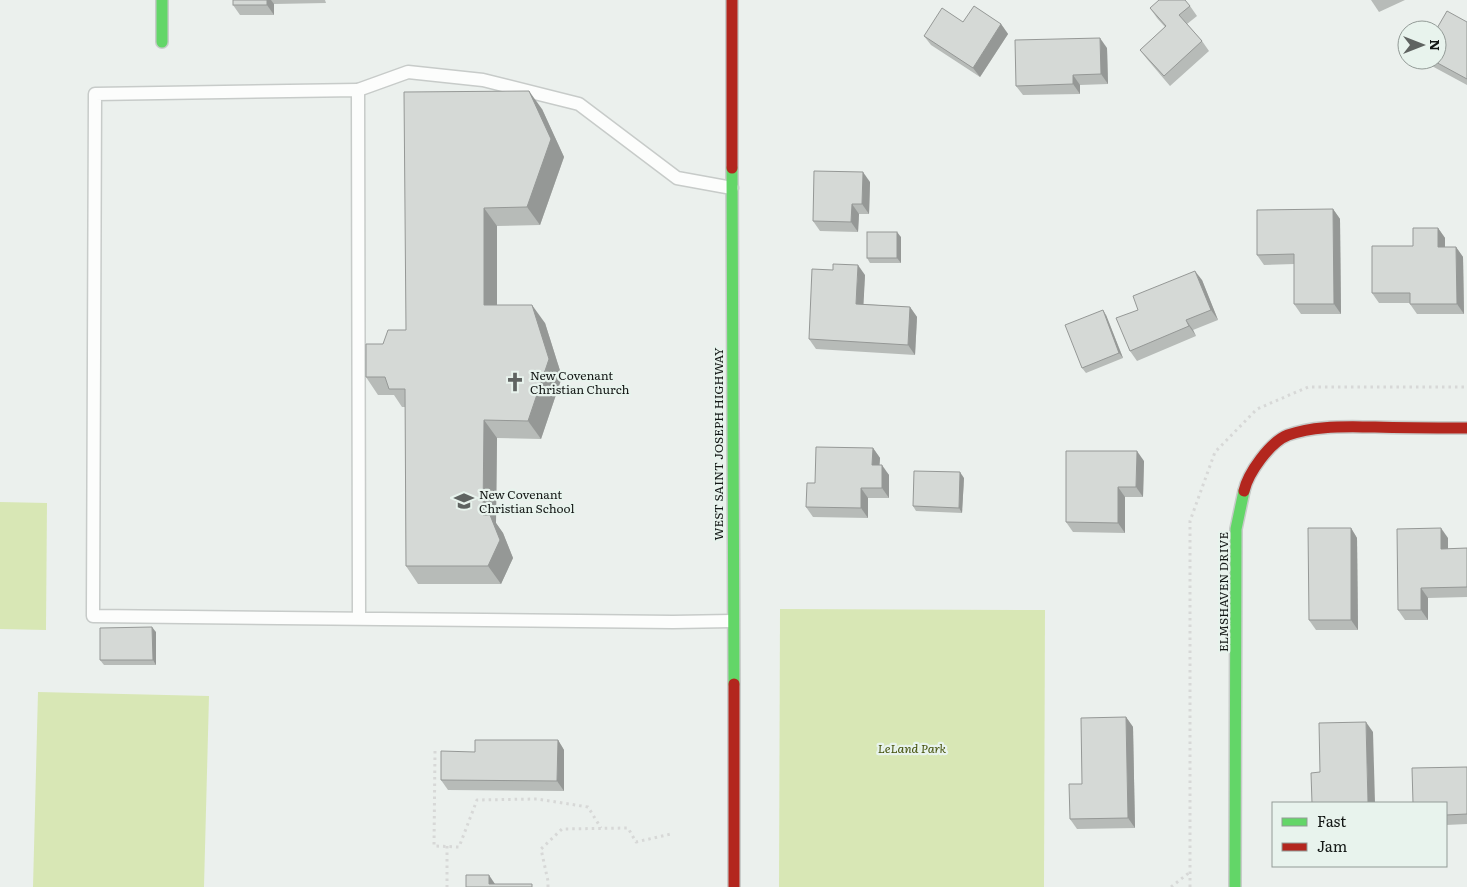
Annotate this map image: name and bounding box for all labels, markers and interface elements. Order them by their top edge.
north arrow [1397,20,1447,70]
text: N [1426,39,1446,51]
street label: WEST SAINT JOSEPH HIGHWAY [709,347,727,541]
place label: New Covenant Christian Church [530,366,630,398]
church icon: New Covenant Christian Church [504,371,526,393]
place label: New Covenant Christian School [479,485,574,517]
school or university icon: New Covenant Christian School [453,490,475,512]
street label: ELMSHAVEN DRIVE [1214,532,1232,652]
park label: LeLand Park [878,739,947,757]
legend [1272,802,1447,867]
text: Fast [1317,809,1346,832]
text: Jam [1317,834,1348,857]

